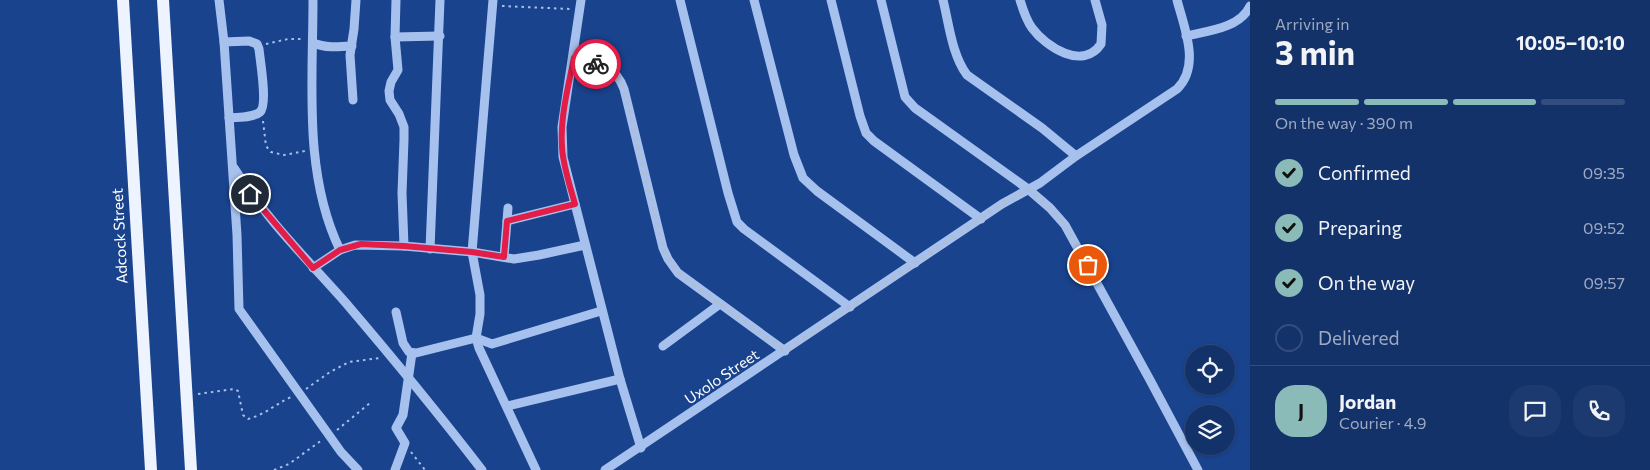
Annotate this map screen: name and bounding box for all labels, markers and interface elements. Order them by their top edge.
text: Arriving in [1275,14,1349,33]
text: 10:05–10:10 [1516,31,1625,54]
text: 3 min [1275,32,1355,72]
courier [571,39,621,89]
icon: bike [582,50,610,78]
text: On the way · 390 m [1275,113,1413,132]
icon: check [1275,159,1303,187]
text: Confirmed [1318,161,1411,184]
text: 09:35 [1583,163,1625,182]
pin [229,173,271,215]
icon: home [236,180,264,208]
street label: Adcock Street [108,188,130,284]
icon: check [1275,214,1303,242]
text: Preparing [1318,216,1402,239]
text: 09:52 [1583,218,1625,237]
pin [1067,244,1109,286]
icon: bag [1074,251,1102,279]
icon: check [1275,269,1303,297]
text: On the way [1318,271,1415,294]
text: 09:57 [1583,273,1625,292]
text: Delivered [1318,326,1399,349]
street label: Uxolo Street [681,345,762,408]
map controls [1185,345,1235,455]
button: locate [1185,345,1235,395]
button: chat [1509,385,1561,437]
button: phone [1573,385,1625,437]
text: Jordan [1339,390,1396,413]
text: J [1298,399,1304,422]
button: layers [1185,405,1235,455]
text: Courier · 4.9 [1339,413,1426,432]

